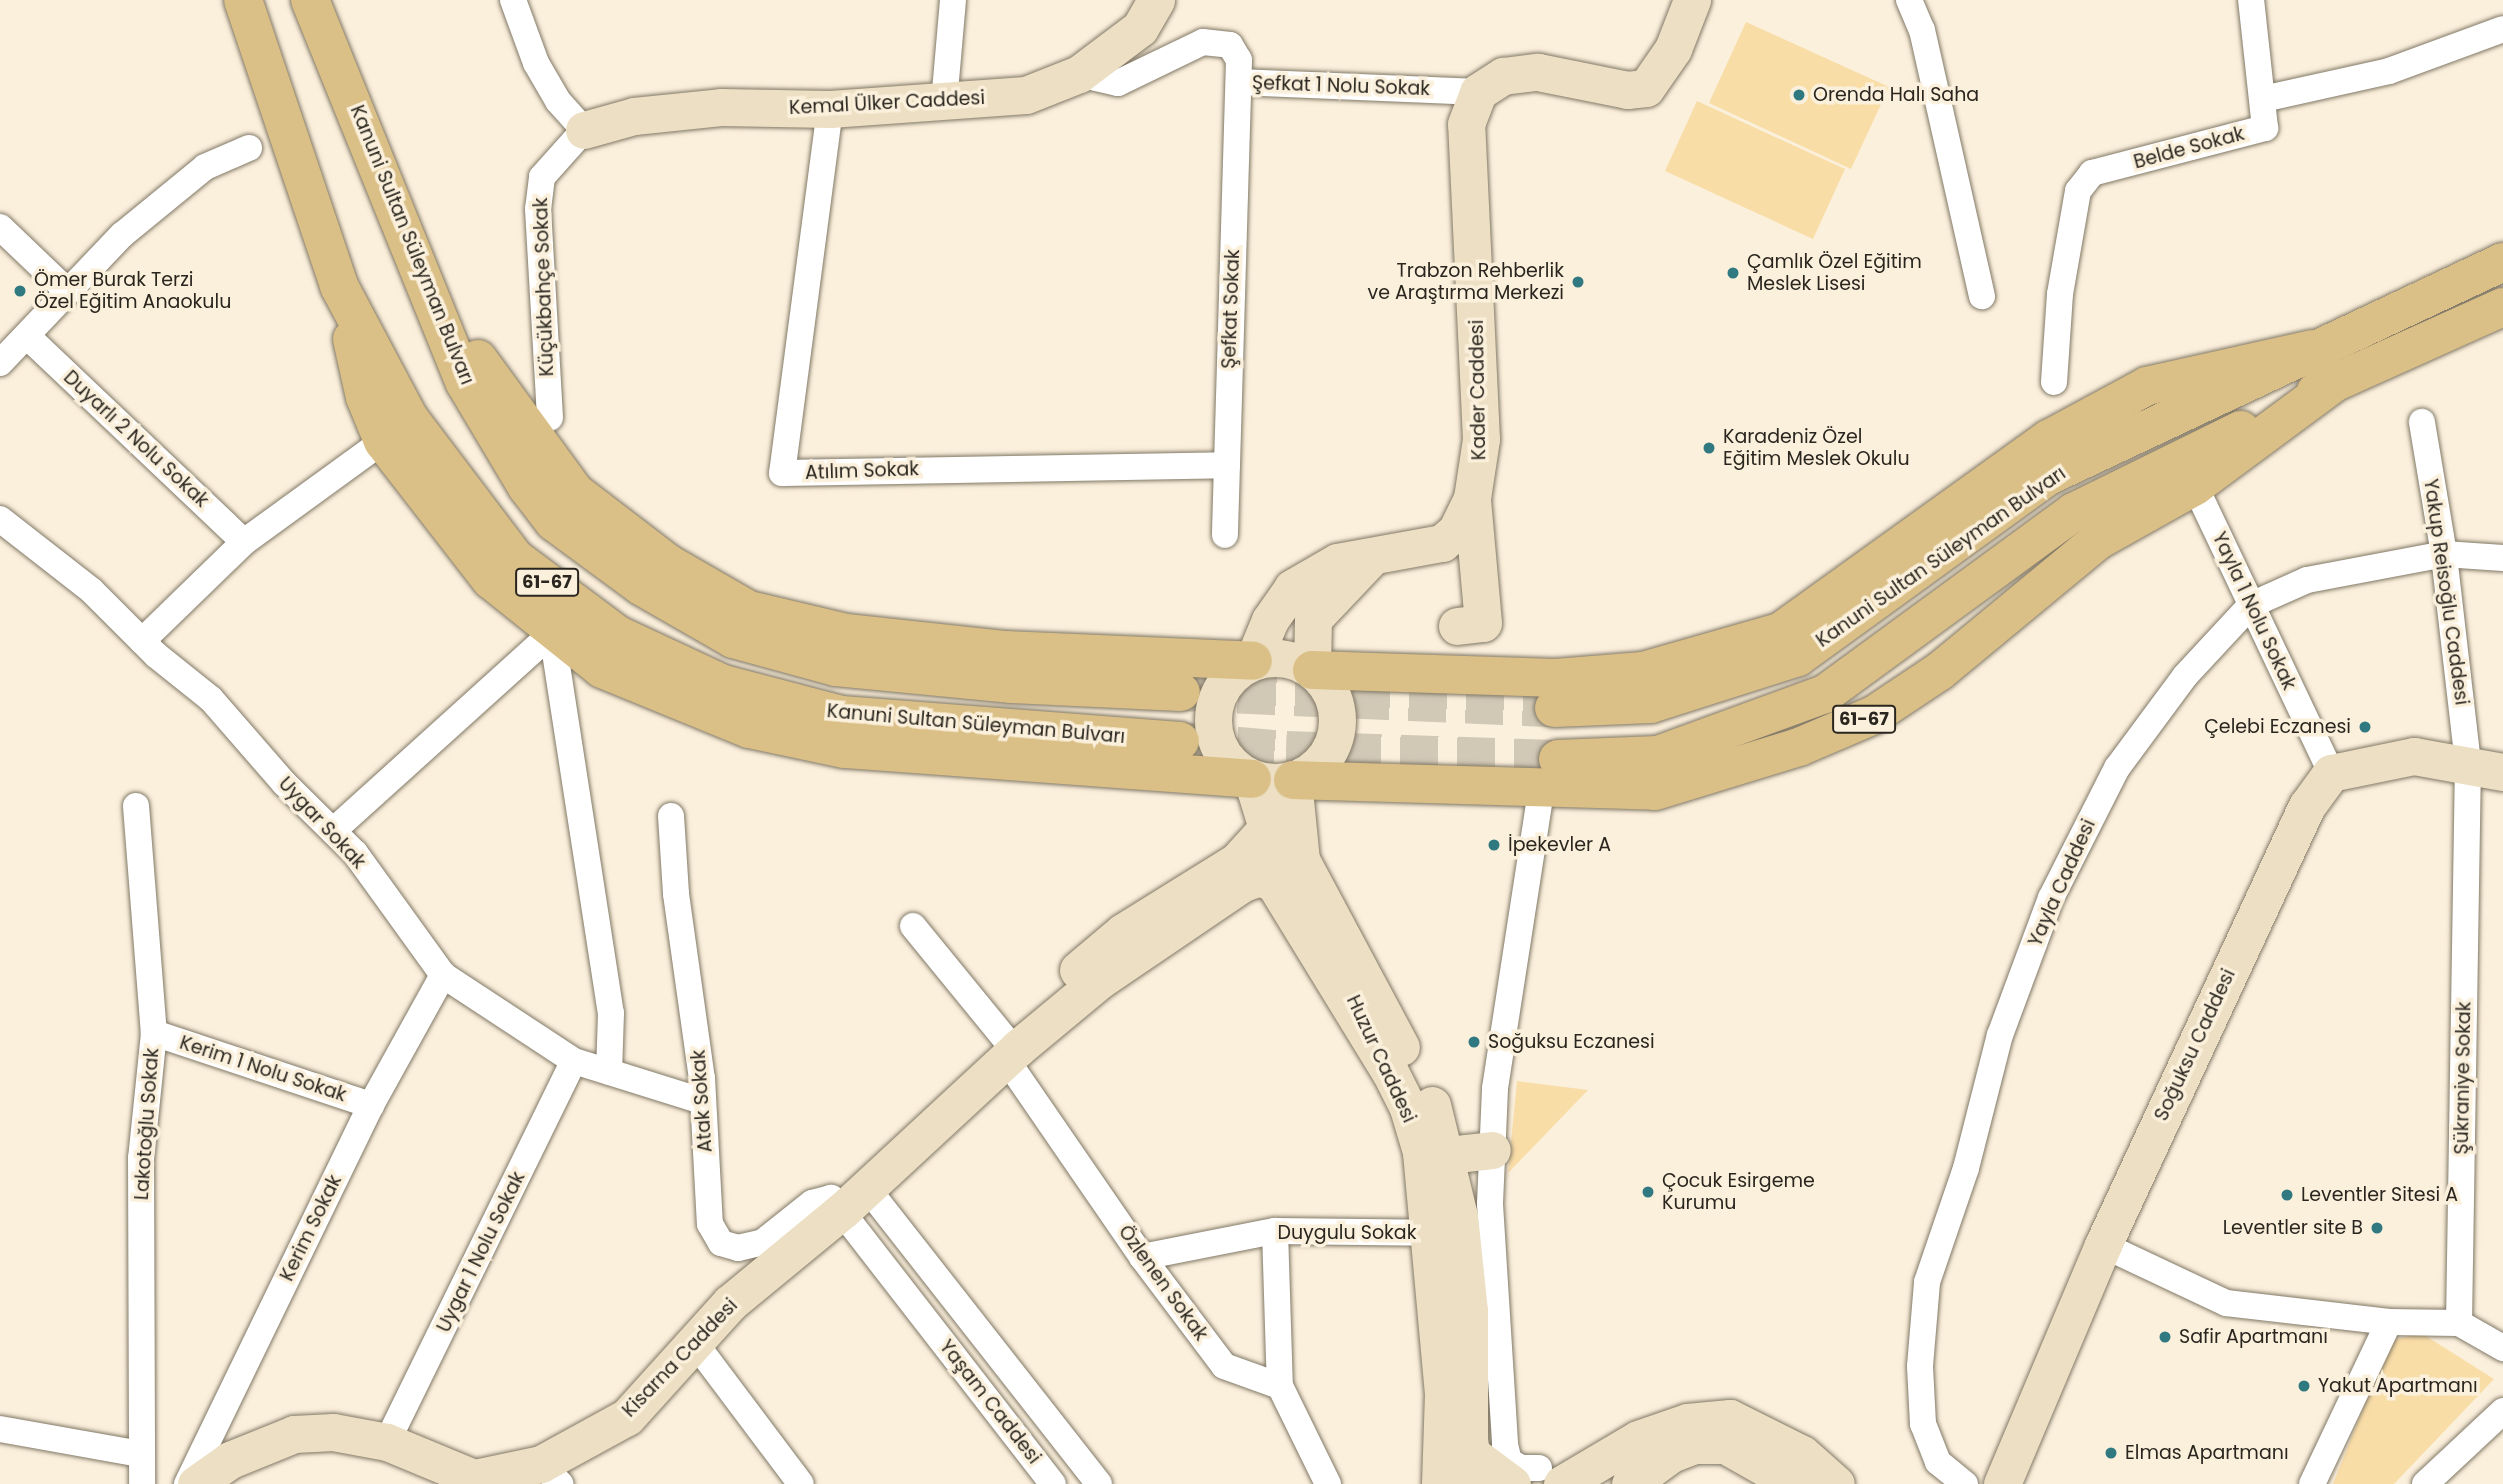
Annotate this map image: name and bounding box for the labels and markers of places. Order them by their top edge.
place label: Orenda Halı Saha [1813,84,1979,106]
marker: Orenda Halı Saha [1791,87,1807,103]
place label: Çamlık Özel Eğitim Meslek Lisesi [1747,251,1922,295]
place label: Trabzon Rehberlik ve Araştırma Merkezi [1368,260,1564,304]
marker: Çamlık Özel Eğitim Meslek Lisesi [1725,265,1741,281]
place label: Ömer Burak Terzi Özel Eğitim Anaokulu [34,269,231,313]
marker: Trabzon Rehberlik ve Araştırma Merkezi [1570,274,1586,290]
marker: Ömer Burak Terzi Özel Eğitim Anaokulu [12,283,28,299]
place label: Karadeniz Özel Eğitim Meslek Okulu [1723,426,1910,470]
marker: Karadeniz Özel Eğitim Meslek Okulu [1701,440,1717,456]
place label: Çelebi Eczanesi [2204,716,2351,738]
marker: Çelebi Eczanesi [2357,719,2373,735]
place label: İpekevler A [1508,834,1611,856]
marker: İpekevler A [1486,837,1502,853]
place label: Soğuksu Eczanesi [1488,1031,1655,1053]
marker: Soğuksu Eczanesi [1466,1034,1482,1050]
place label: Çocuk Esirgeme Kurumu [1662,1170,1815,1214]
marker: Çocuk Esirgeme Kurumu [1640,1184,1656,1200]
place label: Leventler Sitesi A [2301,1184,2458,1206]
marker: Leventler Sitesi A [2279,1187,2295,1203]
place label: Leventler site B [2223,1217,2363,1239]
marker: Leventler site B [2369,1220,2385,1236]
place label: Safir Apartmanı [2179,1326,2328,1348]
marker: Safir Apartmanı [2157,1329,2173,1345]
place label: Yakut Apartmanı [2318,1375,2478,1397]
marker: Yakut Apartmanı [2296,1378,2312,1394]
place label: Elmas Apartmanı [2125,1442,2289,1464]
marker: Elmas Apartmanı [2103,1445,2119,1461]

